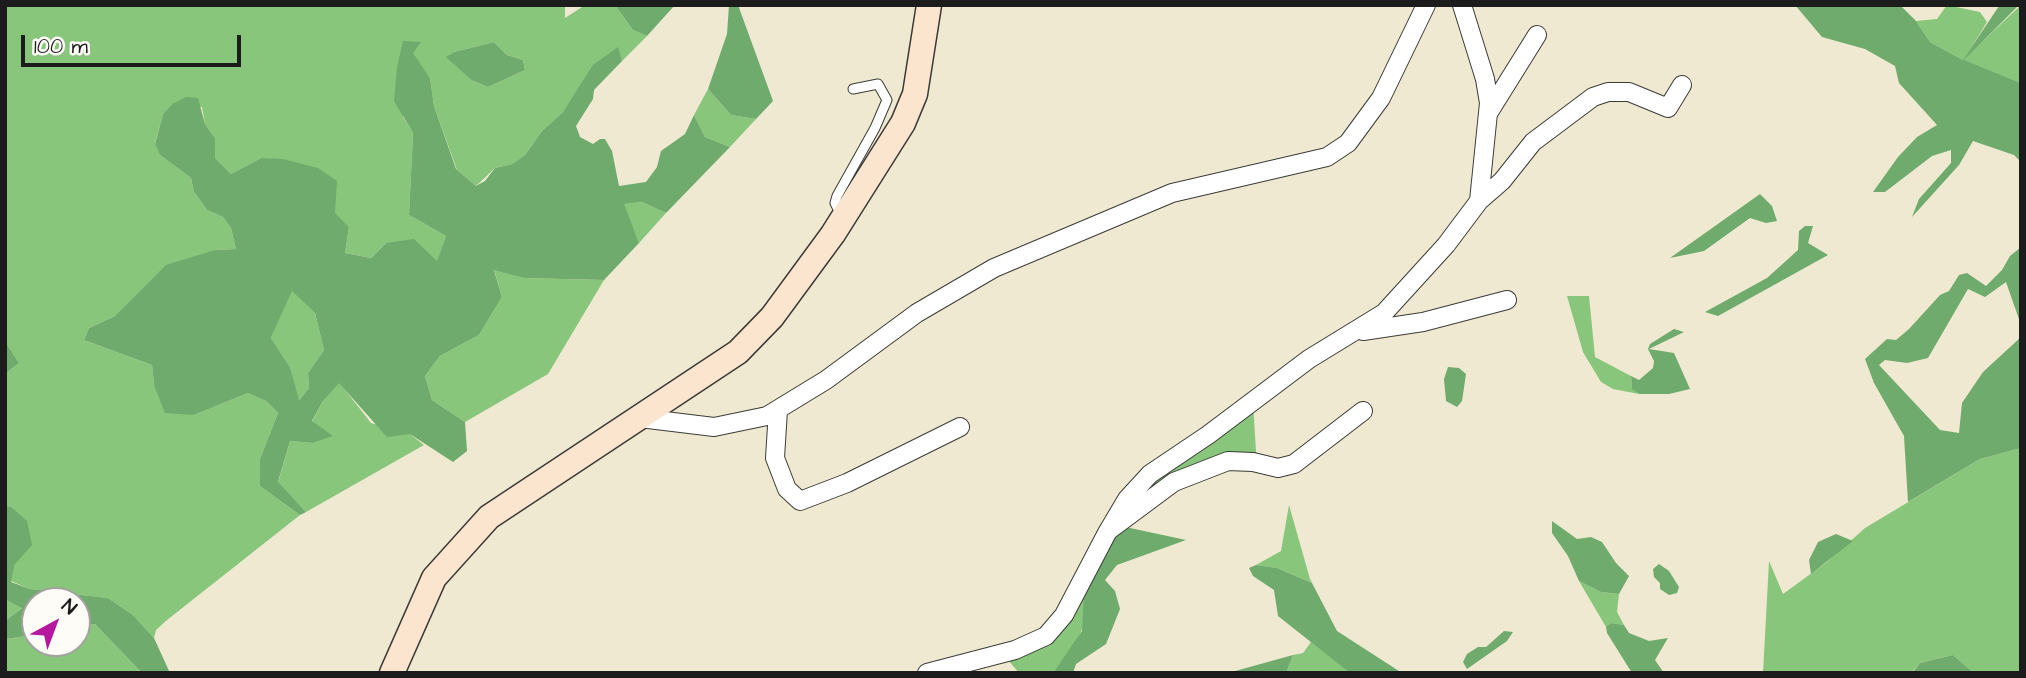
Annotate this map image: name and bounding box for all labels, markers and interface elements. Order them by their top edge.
scale bar [24,21,245,65]
text: 100 m [34,32,88,61]
north arrow [21,587,91,657]
text: N [55,593,82,621]

